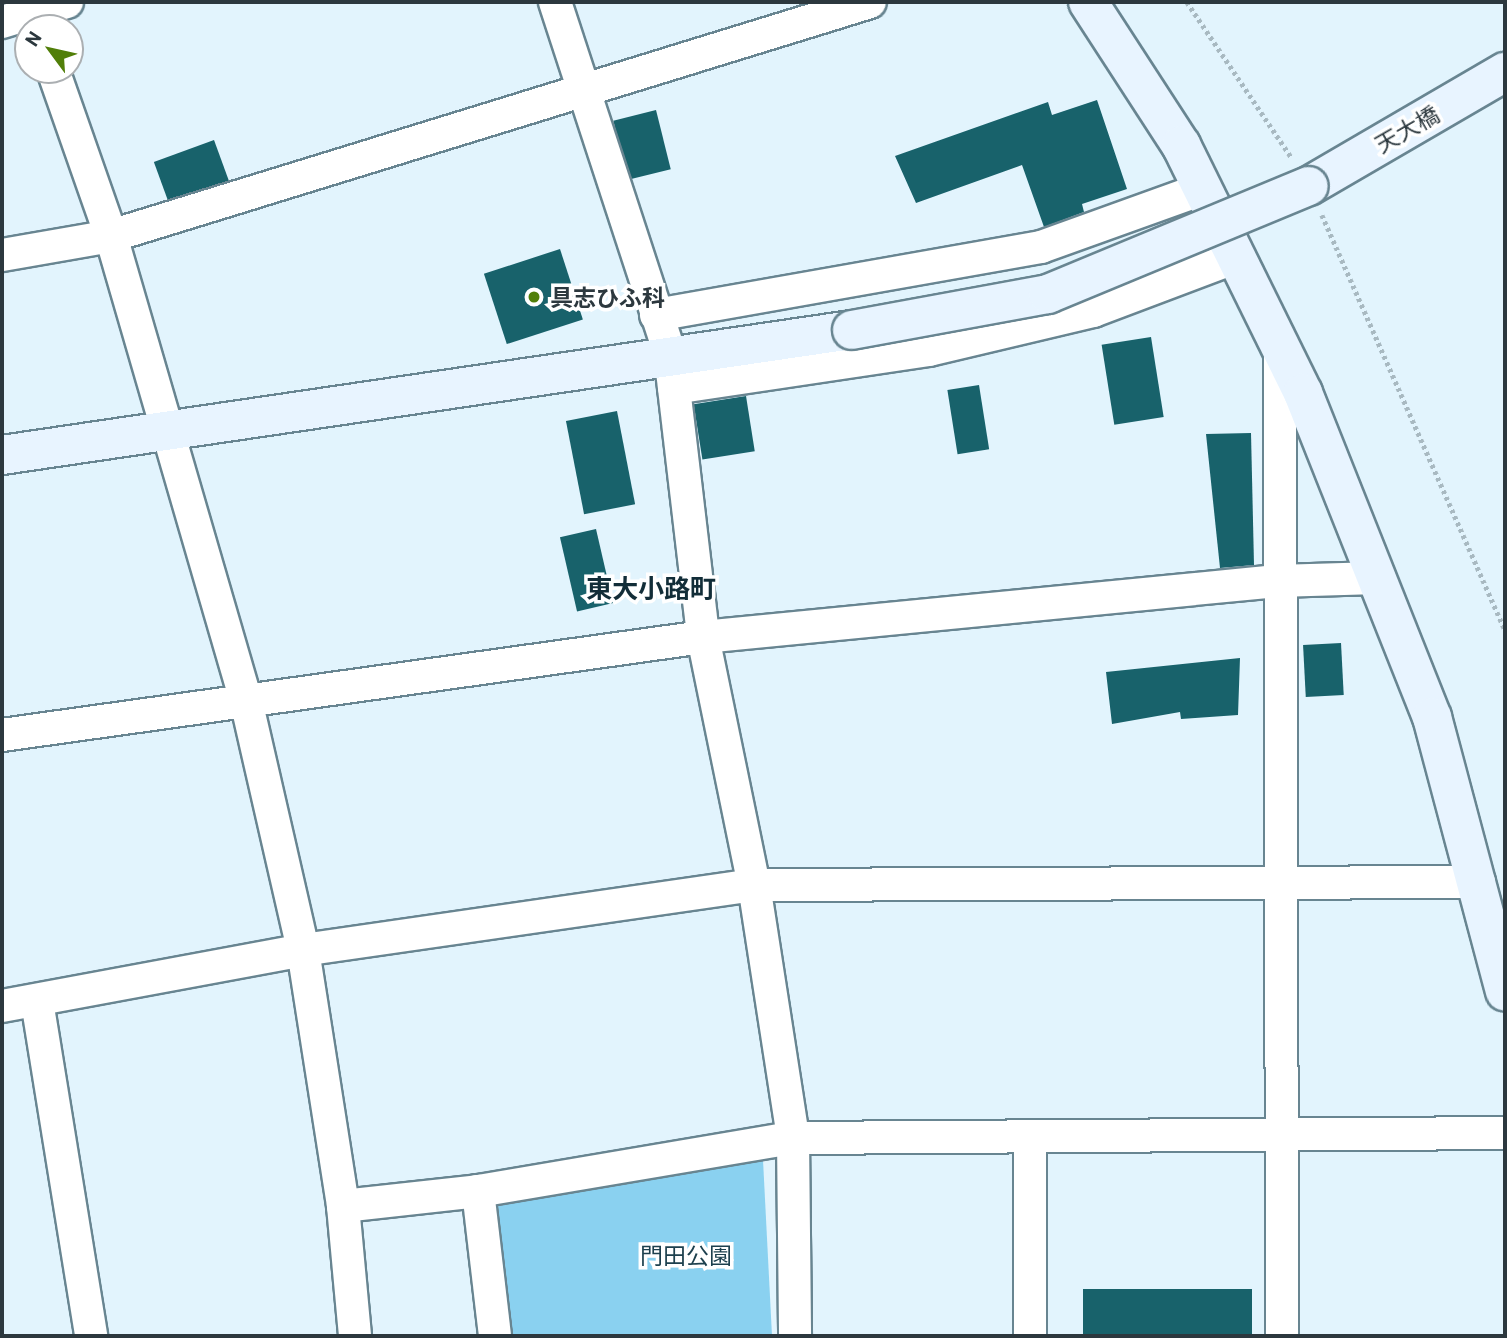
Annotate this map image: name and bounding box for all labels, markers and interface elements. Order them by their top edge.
north arrow [14,14,84,84]
text: N [20,27,46,50]
street label: 天大橋 [1370,100,1444,158]
place label: 具志ひふ科 [550,283,665,311]
marker: 具志ひふ科 [524,287,544,307]
district label: 東大小路町 [586,572,716,604]
park label: 門田公園 [640,1241,732,1269]

